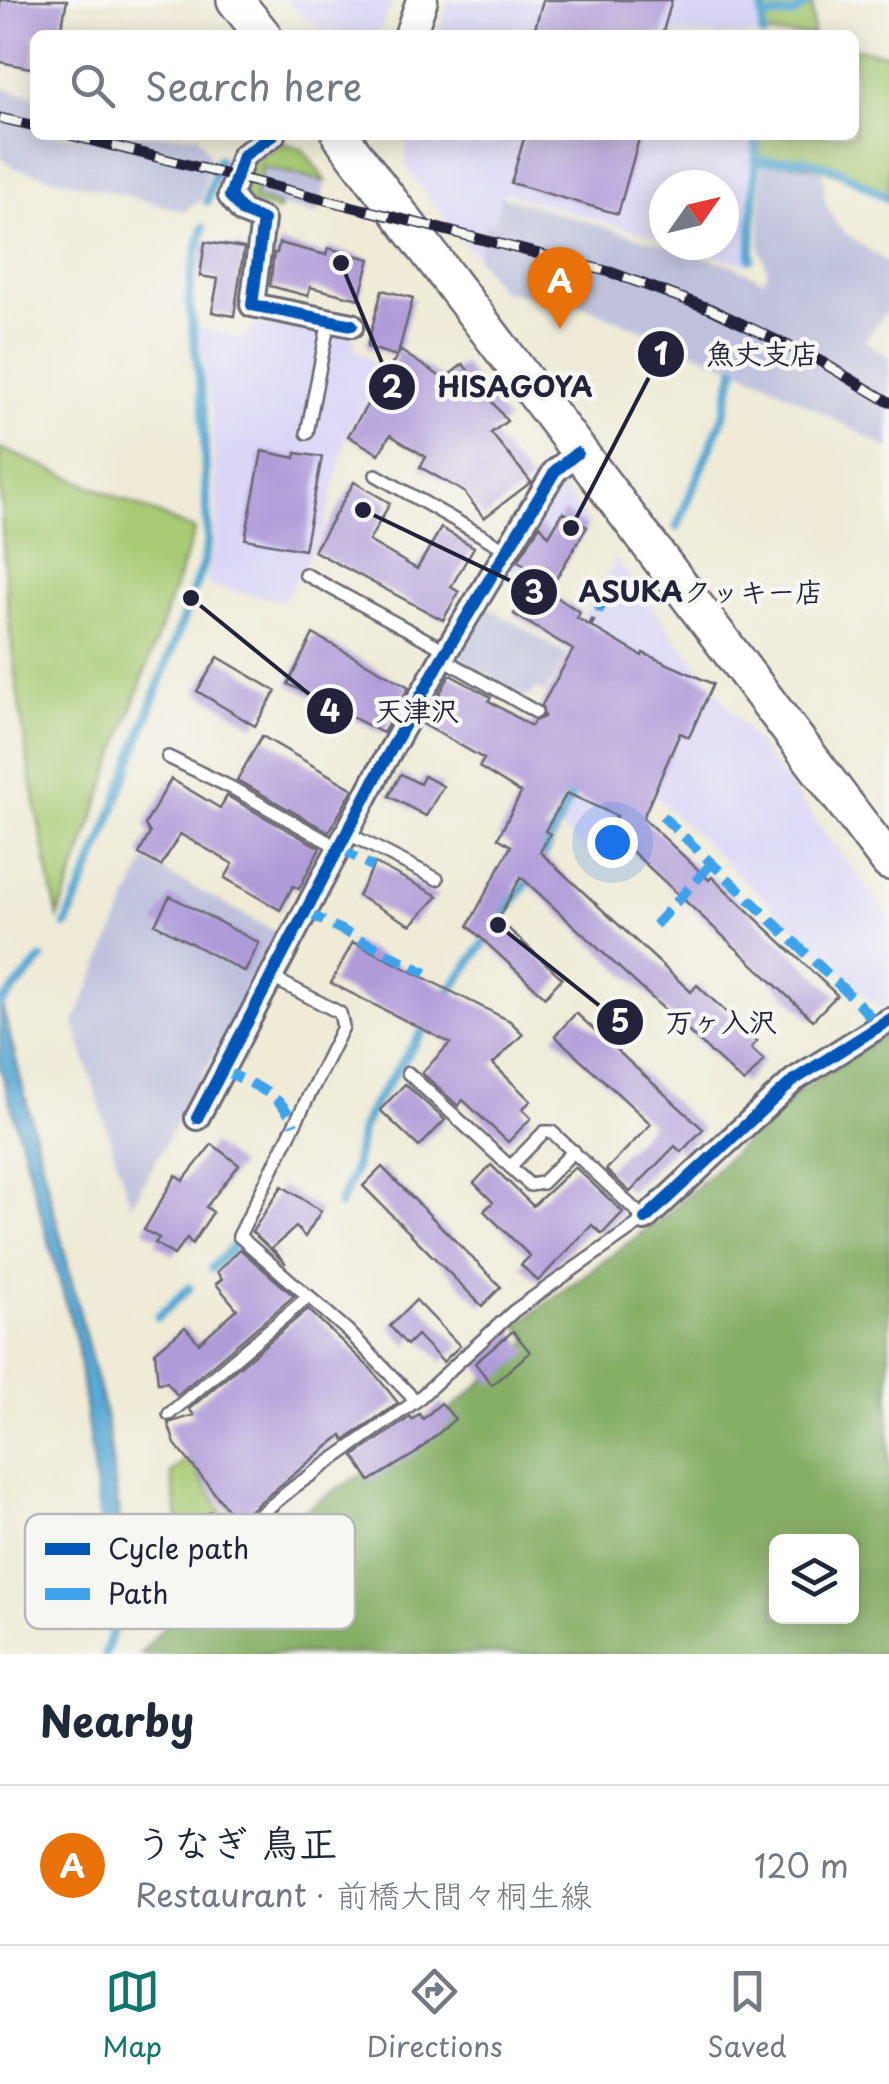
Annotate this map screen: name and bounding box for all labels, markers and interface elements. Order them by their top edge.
search box [30,30,859,140]
text: Search here [145,57,362,114]
icon: search [65,58,120,113]
north arrow [649,170,739,260]
pin: A [528,246,592,329]
callout: 魚丈支店 [636,325,838,383]
text: 1 [654,330,668,375]
text: 魚丈支店 [706,331,818,374]
callout: HISAGOYA [367,358,613,416]
text: 2 [381,363,403,408]
text: HISAGOYA [437,364,593,407]
callout: ASUKAクッキー店 [509,563,843,621]
text: 3 [524,568,544,613]
text: ASUKAクッキー店 [579,569,823,612]
callout: 天津沢 [305,682,479,740]
text: 4 [320,687,340,732]
text: 天津沢 [375,688,459,731]
your location [587,817,638,868]
callout: 万ヶ入沢 [595,993,797,1051]
text: 5 [610,997,630,1042]
text: 万ヶ入沢 [665,999,777,1042]
legend [25,1514,355,1629]
text: Cycle path [108,1526,249,1569]
map controls [769,1534,859,1624]
button: layers [769,1534,859,1624]
text: Path [108,1571,168,1614]
text: Nearby [40,1688,194,1751]
text: うなぎ 鳥正 [135,1813,337,1870]
text: A [60,1841,85,1889]
text: 120 m [754,1841,849,1889]
text: Restaurant · 前橋大間々桐生線 [135,1870,592,1918]
tab: Map [102,1964,162,2067]
tab: Directions [367,1964,503,2067]
tab: Saved [707,1964,787,2067]

